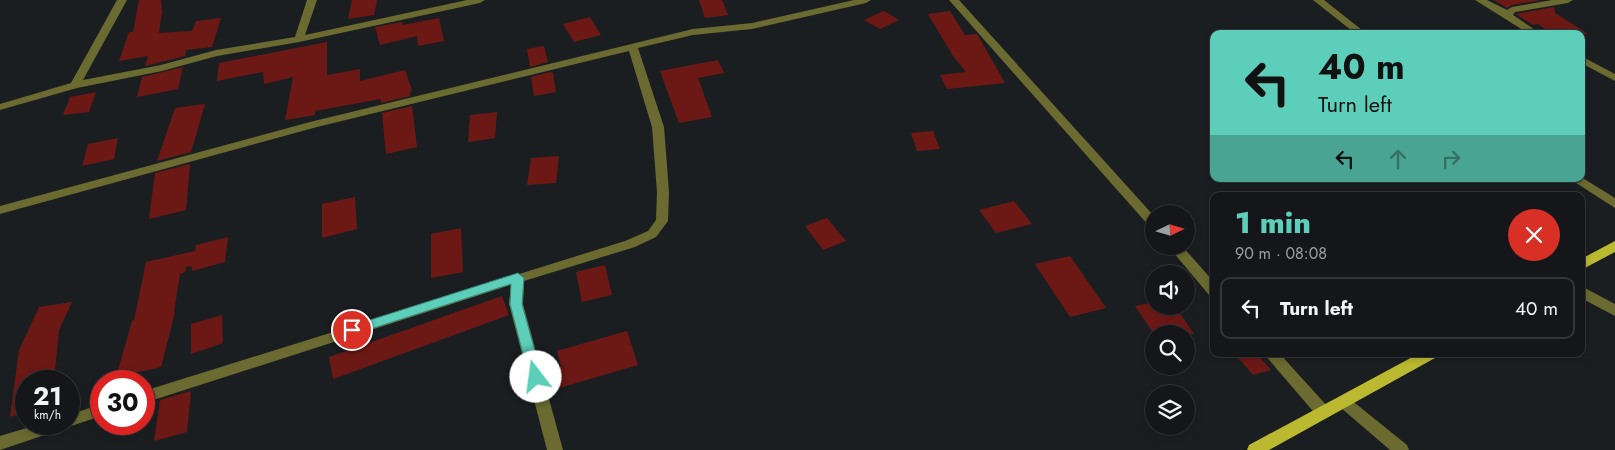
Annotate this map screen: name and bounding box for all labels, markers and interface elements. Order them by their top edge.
text: 40 m [1318,42,1405,92]
icon: left [1235,50,1300,115]
text: Turn left [1318,88,1392,120]
icon: left [1331,145,1359,173]
icon: ahead [1384,145,1412,173]
icon: right [1437,145,1465,173]
text: 1 min [1235,201,1311,244]
north arrow [1145,205,1195,255]
map controls [1145,205,1195,435]
button: close [1508,209,1560,261]
text: 90 m · 08:08 [1235,242,1327,265]
button: sound [1145,265,1195,315]
icon: left [1237,294,1265,322]
text: Turn left [1280,295,1353,322]
text: 40 m [1515,295,1558,322]
pin [331,309,373,351]
icon: arrive [338,316,366,344]
button: search [1145,325,1195,375]
position arrow [509,350,561,402]
speed limit sign: 30 [90,370,155,435]
text: 21 [33,378,62,414]
button: layers [1145,385,1195,435]
text: km/h [34,406,61,424]

